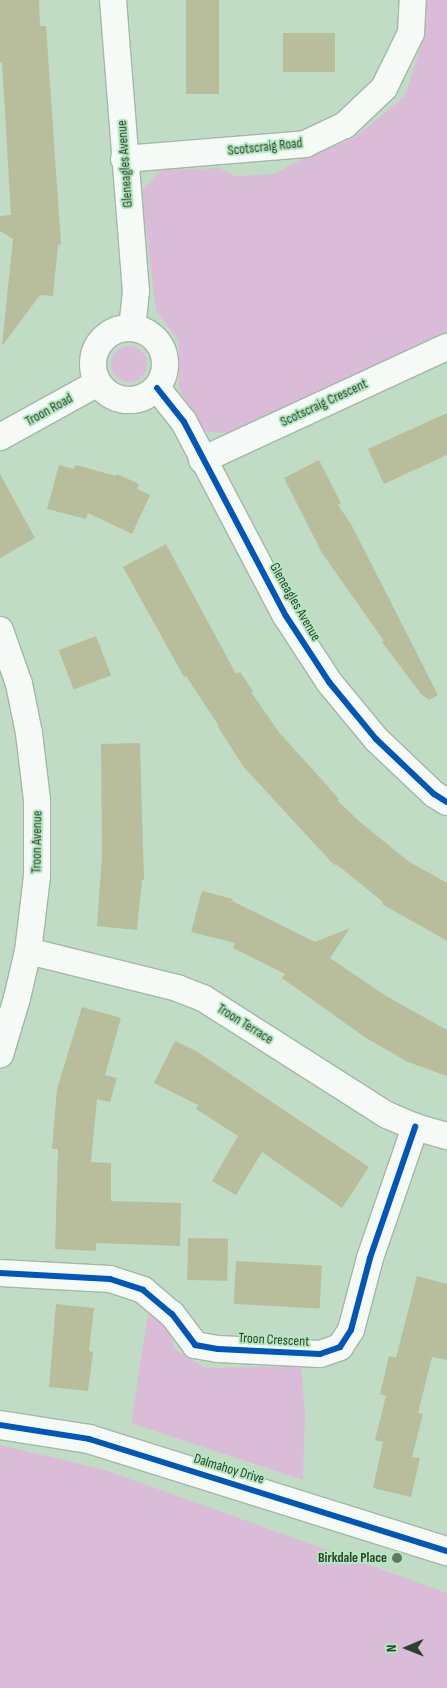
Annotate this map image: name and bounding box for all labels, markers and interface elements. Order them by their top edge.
street label: Gleneagles Avenue [114,120,136,208]
street label: Scotscraig Road [227,135,303,159]
street label: Scotscraig Crescent [278,375,370,431]
street label: Troon Road [22,390,76,430]
street label: Gleneagles Avenue [266,560,324,644]
street label: Troon Avenue [28,811,46,873]
street label: Troon Terrace [214,1000,276,1048]
street label: Troon Crescent [238,1330,310,1350]
street label: Dalmahoy Drive [192,1450,266,1488]
place label: Birkdale Place [318,1550,387,1566]
marker: Birkdale Place [391,1552,403,1564]
north arrow [382,1623,432,1673]
text: N [383,1644,400,1652]

